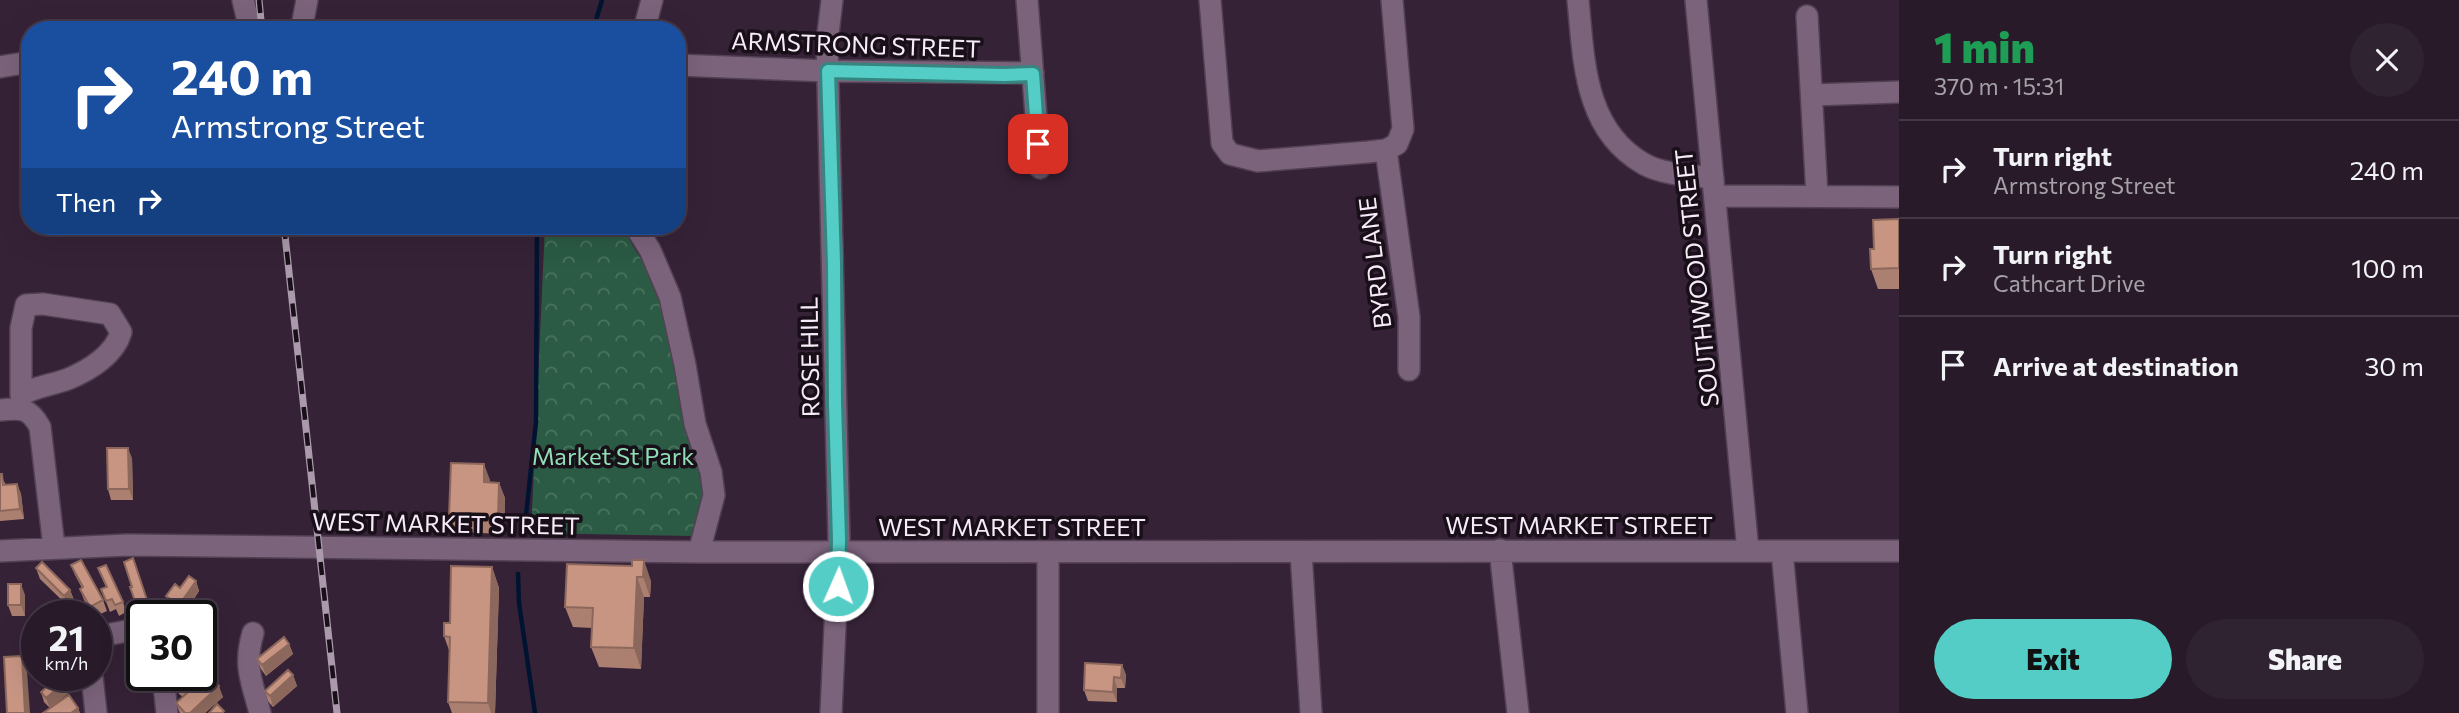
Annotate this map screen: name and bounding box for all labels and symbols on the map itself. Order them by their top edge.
street label: ARMSTRONG STREET [731,25,981,63]
pin [1008,114,1068,174]
street label: SOUTHWOOD STREET [1668,148,1724,408]
street label: BYRD LANE [1352,196,1396,330]
street label: ROSE HILL [793,297,825,417]
park label: Market St Park [532,441,694,470]
street label: WEST MARKET STREET [312,506,580,540]
street label: WEST MARKET STREET [1445,510,1713,539]
street label: WEST MARKET STREET [878,512,1146,541]
position arrow [801,549,875,623]
speed limit sign: 30 [126,600,217,691]

